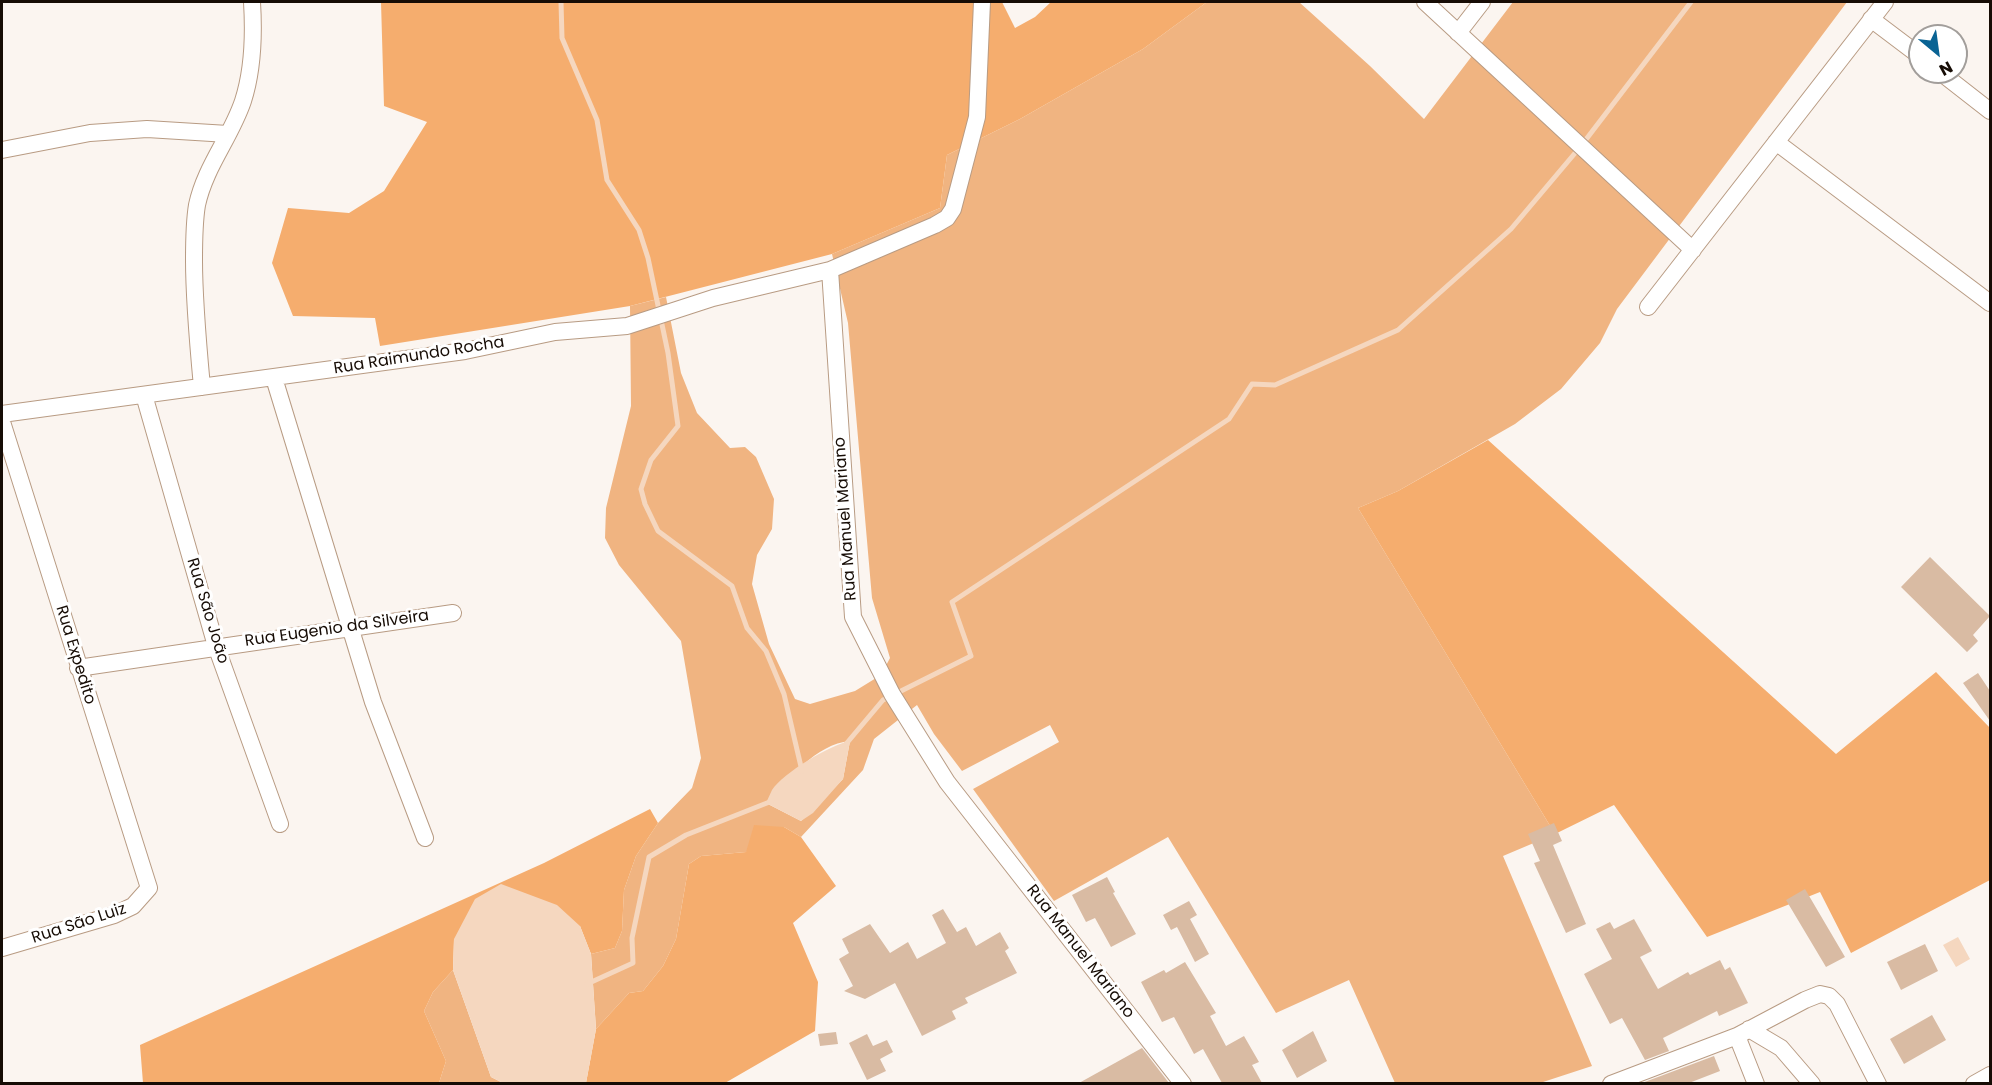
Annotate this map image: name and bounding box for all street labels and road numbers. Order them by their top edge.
street label: Rua Raimundo Rocha [332,333,506,379]
street label: Rua Manuel Mariano [831,437,861,601]
street label: Rua São João [182,556,232,666]
street label: Rua Expedito [51,603,99,707]
street label: Rua Eugenio da Silveira [244,607,430,651]
street label: Rua Manuel Mariano [1022,881,1138,1023]
street label: Rua São Luiz [29,900,129,948]

